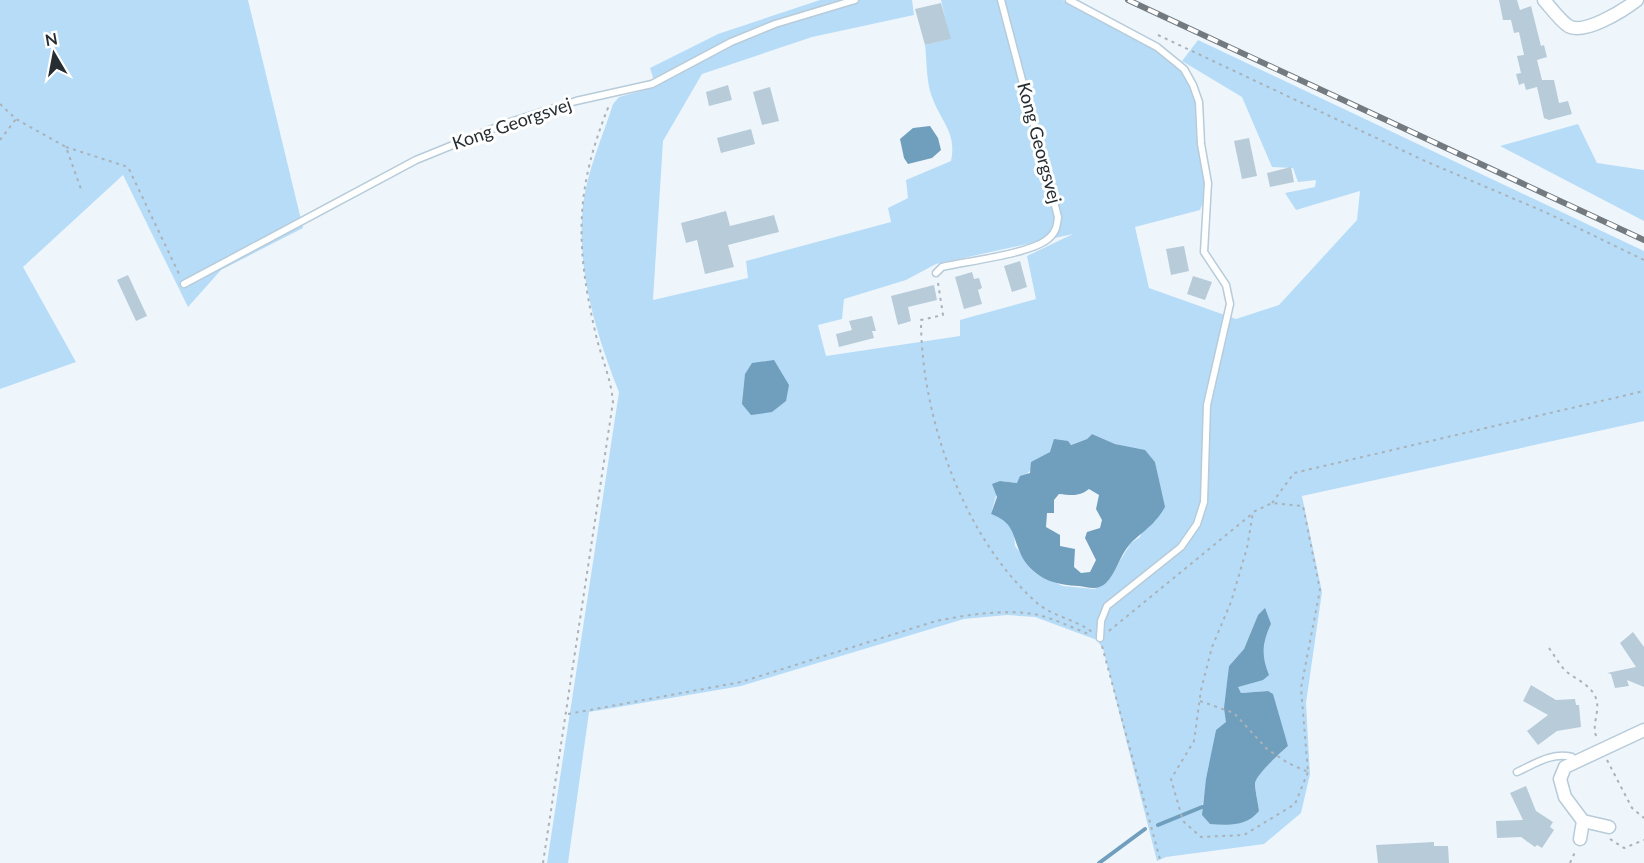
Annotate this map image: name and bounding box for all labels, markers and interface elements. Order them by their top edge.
north arrow [24,24,84,84]
text: N [44,28,59,49]
street label: Kong Georgsvej [1013,80,1067,206]
street label: Kong Georgsvej [449,92,574,154]

